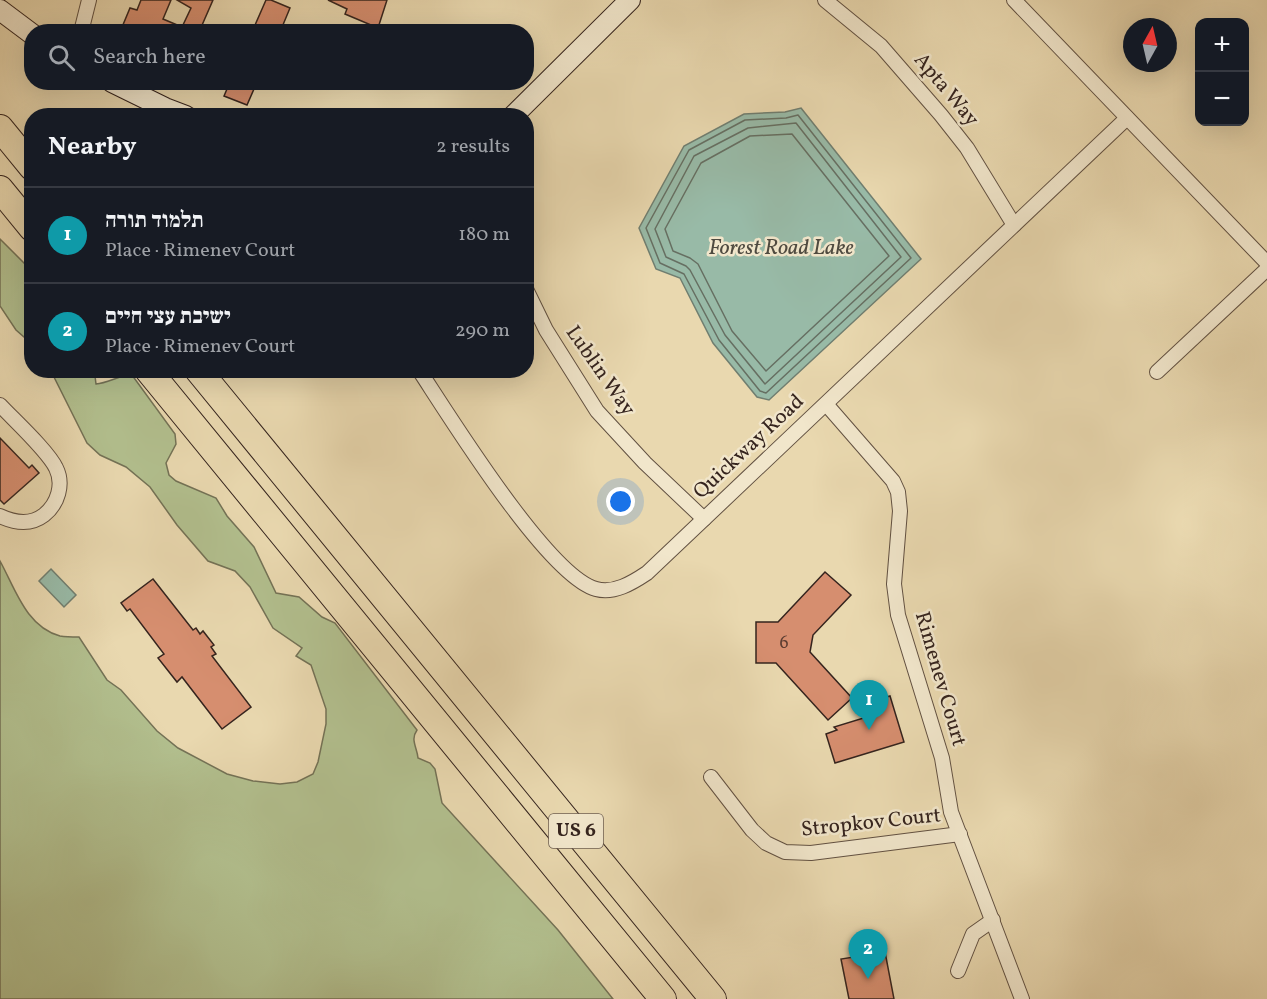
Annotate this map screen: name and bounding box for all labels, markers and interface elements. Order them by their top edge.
north arrow [1123,18,1177,72]
map controls [1195,18,1249,126]
button: + [1195,18,1249,72]
search box [24,24,534,90]
icon: search [45,41,78,74]
text: Search here [93,42,206,73]
street label: Apta Way [907,47,986,134]
button: − [1195,72,1249,126]
text: Nearby [48,129,137,165]
text: 2 results [436,133,510,161]
text: תלמוד תורה [105,206,204,237]
text: 1 [63,221,72,249]
text: 180 m [458,221,510,249]
water label: Forest Road Lake [708,233,854,264]
text: Place · Rimenev Court [105,237,295,265]
text: ישיבת עצי חיים [105,302,231,333]
text: 2 [62,317,73,345]
text: 290 m [455,317,510,345]
street label: Lublin Way [558,320,642,423]
text: Place · Rimenev Court [105,333,295,361]
street label: Quickway Road [687,388,811,506]
your location [606,487,635,516]
street label: Rimenev Court [907,608,973,750]
house number: 6 [779,631,789,656]
pin: 1 [850,680,888,730]
street label: Stropkov Court [800,801,942,845]
road number: US 6 [549,814,603,848]
pin: 2 [848,930,888,979]

